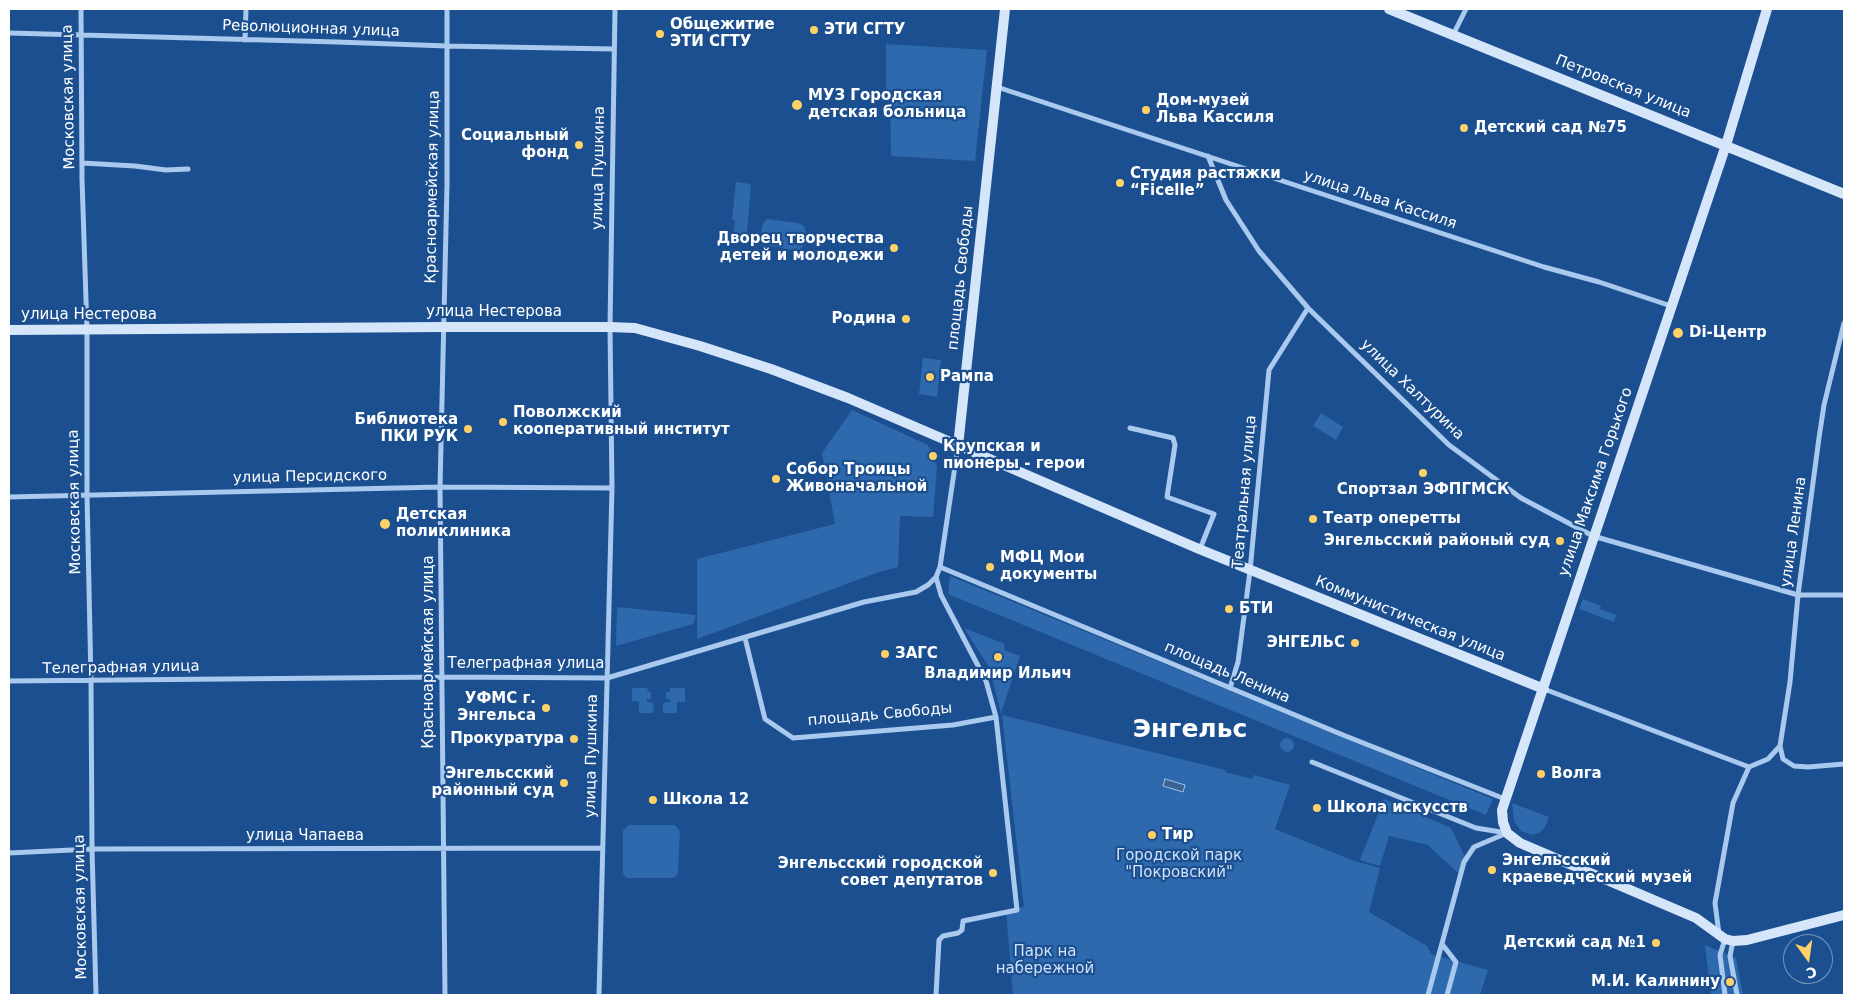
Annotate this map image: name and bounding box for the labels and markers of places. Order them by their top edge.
place label: Общежитие ЭТИ СГТУ [670,16,775,51]
place label: ЭТИ СГТУ [824,21,905,39]
marker: ЭТИ СГТУ [808,24,820,36]
marker: Общежитие ЭТИ СГТУ [654,28,666,40]
place label: МУЗ Городская детская больница [808,87,966,122]
place label: Дом-музей Льва Кассиля [1156,92,1274,127]
marker: МУЗ Городская детская больница [790,98,804,112]
marker: Дом-музей Льва Кассиля [1140,104,1152,116]
place label: Детский сад №75 [1474,119,1627,137]
marker: Детский сад №75 [1458,122,1470,134]
place label: Социальный фонд [461,127,569,162]
marker: Социальный фонд [573,139,585,151]
place label: Студия растяжки “Ficelle” [1130,165,1281,200]
marker: Студия растяжки “Ficelle” [1114,177,1126,189]
place label: Дворец творчества детей и молодежи [717,230,884,265]
marker: Дворец творчества детей и молодежи [888,242,900,254]
place label: Родина [832,310,896,328]
marker: Родина [900,313,912,325]
place label: Di-Центр [1689,324,1767,342]
marker: Di-Центр [1671,326,1685,340]
place label: Рампа [940,368,994,386]
marker: Рампа [924,371,936,383]
place label: Поволжский кооперативный институт [513,404,730,439]
place label: Библиотека ПКИ РУК [355,411,458,446]
marker: Поволжский кооперативный институт [497,416,509,428]
marker: Библиотека ПКИ РУК [462,423,474,435]
place label: Крупская и пионеры - герои [943,438,1085,473]
marker: Крупская и пионеры - герои [927,450,939,462]
place label: Собор Троицы Живоначальной [786,461,927,496]
marker: Спортзал ЭФПГМСК [1417,467,1429,479]
marker: Собор Троицы Живоначальной [770,473,782,485]
place label: Спортзал ЭФПГМСК [1337,481,1509,499]
place label: Детская поликлиника [396,506,511,541]
place label: Театр оперетты [1323,510,1461,528]
marker: Театр оперетты [1307,513,1319,525]
marker: Детская поликлиника [378,517,392,531]
place label: Энгельсский районый суд [1324,532,1550,550]
marker: Энгельсский районый суд [1554,535,1566,547]
place label: МФЦ Мои документы [1000,549,1097,584]
marker: МФЦ Мои документы [984,561,996,573]
place label: БТИ [1239,600,1273,618]
marker: БТИ [1223,603,1235,615]
place label: ЭНГЕЛЬС [1267,634,1345,652]
marker: ЭНГЕЛЬС [1349,637,1361,649]
place label: ЗАГС [895,645,938,663]
marker: ЗАГС [879,648,891,660]
marker: Владимир Ильич [992,651,1004,663]
place label: Владимир Ильич [924,665,1072,683]
place label: УФМС г. Энгельса [457,690,536,725]
marker: УФМС г. Энгельса [540,702,552,714]
place label: Прокуратура [450,730,564,748]
marker: Прокуратура [568,733,580,745]
place label: Энгельсский районный суд [432,765,554,800]
place label: Волга [1551,765,1602,783]
marker: Волга [1535,768,1547,780]
marker: Энгельсский районный суд [558,777,570,789]
place label: Школа 12 [663,791,749,809]
marker: Школа 12 [647,794,659,806]
place label: Школа искусств [1327,799,1468,817]
marker: Школа искусств [1311,802,1323,814]
place label: Тир [1162,826,1193,844]
marker: Тир [1146,829,1158,841]
place label: Энгельсский краеведческий музей [1502,852,1692,887]
place label: Энгельсский городской совет депутатов [778,855,983,890]
marker: Энгельсский краеведческий музей [1486,864,1498,876]
marker: Энгельсский городской совет депутатов [987,867,999,879]
place label: Детский сад №1 [1504,934,1646,952]
marker: Детский сад №1 [1650,937,1662,949]
place label: М.И. Калинину [1591,973,1720,991]
marker: М.И. Калинину [1724,976,1736,988]

